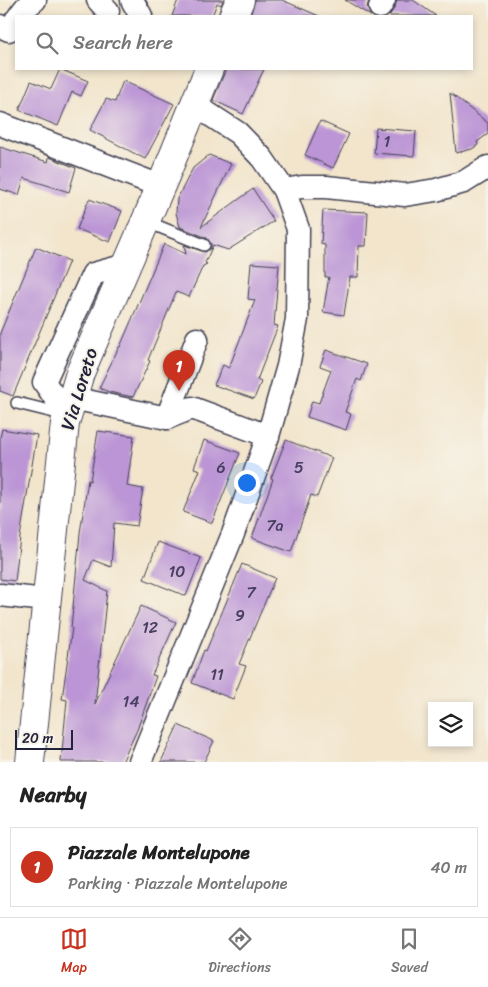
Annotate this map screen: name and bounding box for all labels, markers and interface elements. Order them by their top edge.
search box [15,15,473,70]
text: Search here [73,26,173,59]
icon: search [33,29,61,57]
house number: 1 [384,127,391,156]
street label: Via Loreto [51,343,107,434]
pin: 1 [163,350,195,391]
house number: 6 [216,453,226,482]
house number: 5 [294,453,304,482]
your location [234,470,260,496]
house number: 7a [266,511,284,540]
house number: 10 [169,557,185,586]
house number: 7 [246,578,256,607]
house number: 9 [235,601,245,630]
house number: 12 [142,613,158,642]
house number: 11 [210,660,224,689]
house number: 14 [123,687,139,716]
map controls [428,702,473,747]
button: layers [428,702,473,747]
text: 20 m [22,726,53,751]
scale bar [15,727,72,750]
text: Nearby [20,776,86,814]
text: Piazzale Montelupone [68,836,250,869]
text: 1 [34,853,40,882]
text: 40 m [430,853,467,882]
text: Parking · Piazzale Montelupone [68,869,288,898]
tab: Map [60,925,88,980]
tab: Directions [208,925,271,980]
tab: Saved [391,925,428,980]

